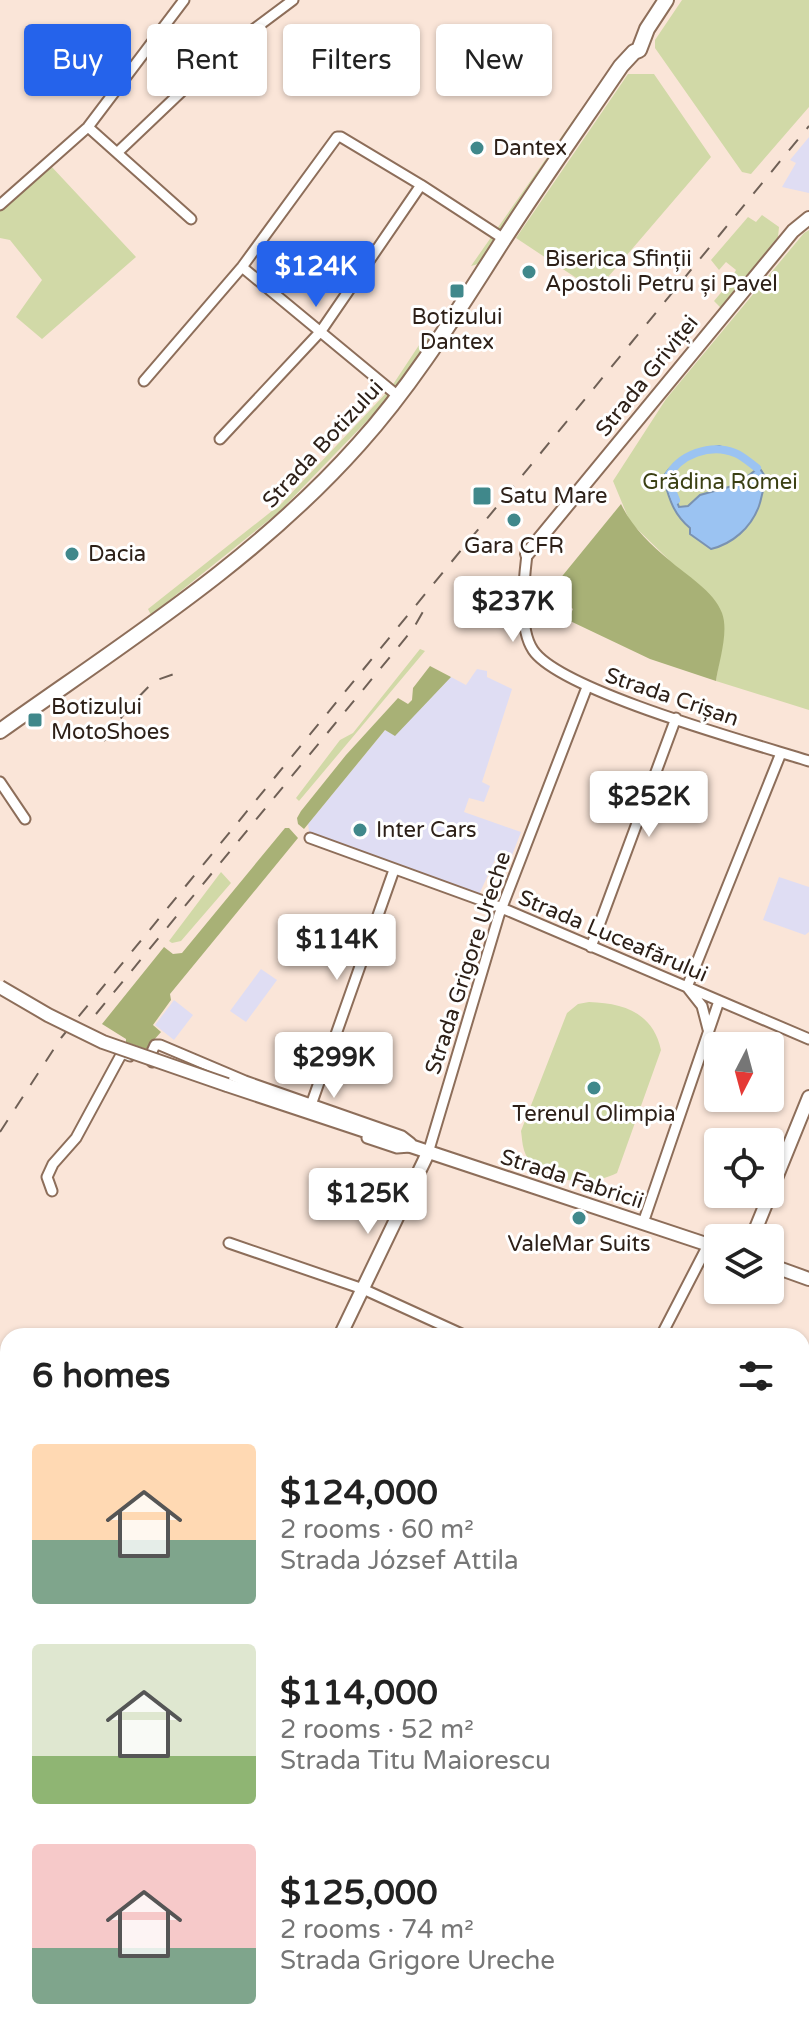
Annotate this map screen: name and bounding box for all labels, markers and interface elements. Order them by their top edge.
chip: Buy [24,24,131,96]
chip: Rent [147,24,267,96]
chip: Filters [283,24,420,96]
chip: New [436,24,552,96]
place label: Dantex [493,135,567,161]
marker: Dantex [468,139,486,157]
pin: $124K [260,241,372,309]
place label: Biserica Sfinții Apostoli Petru și Pavel [545,246,778,297]
text: $124K [275,251,357,282]
marker: Biserica Sfinții Apostoli Petru și Pavel [520,263,538,281]
marker: Botizului Dantex [448,282,466,300]
place label: Botizului Dantex [411,304,503,355]
street label: Strada Griviței [590,310,704,442]
street label: Strada Botizului [257,375,389,513]
park label: Grădina Romei [642,469,798,495]
place label: Satu Mare [500,483,607,509]
marker: Satu Mare [471,485,493,507]
marker: Gara CFR [505,511,523,529]
place label: Gara CFR [464,533,564,559]
place label: Dacia [88,541,146,567]
marker: Dacia [63,545,81,563]
pin: $237K [457,576,569,644]
text: $237K [472,586,554,617]
street label: Strada Crișan [602,662,742,732]
place label: Botizului MotoShoes [51,694,170,745]
marker: Botizului MotoShoes [26,711,44,729]
pin: $252K [593,771,705,839]
text: $252K [608,781,690,812]
place label: Inter Cars [376,817,477,843]
marker: Inter Cars [351,821,369,839]
street label: Strada Grigore Ureche [420,848,516,1078]
street label: Strada Luceafărului [514,884,712,988]
pin: $114K [281,914,393,982]
text: $114K [296,924,378,955]
pin: $299K [278,1032,390,1100]
north arrow [704,1032,784,1112]
map controls [704,1032,784,1304]
text: $299K [293,1042,375,1073]
marker: Terenul Olimpia [585,1079,603,1097]
place label: Terenul Olimpia [512,1101,676,1127]
button: locate [704,1128,784,1208]
street label: Strada Fabricii [497,1144,647,1214]
pin: $125K [312,1168,424,1236]
text: $125K [327,1178,409,1209]
marker: ValeMar Suits [570,1209,588,1227]
button: layers [704,1224,784,1304]
place label: ValeMar Suits [507,1231,651,1257]
icon: filters [734,1354,778,1398]
text: 6 homes [32,1356,170,1397]
text: $124,000 [280,1473,438,1514]
icon: home [96,1476,192,1572]
text: 2 rooms · 60 m² [280,1514,474,1545]
text: Strada József Attila [280,1545,519,1576]
text: $114,000 [280,1673,438,1714]
icon: home [96,1676,192,1772]
text: 2 rooms · 52 m² [280,1714,474,1745]
text: Strada Titu Maiorescu [280,1745,551,1776]
text: $125,000 [280,1873,438,1914]
icon: home [96,1876,192,1972]
text: 2 rooms · 74 m² [280,1914,474,1945]
text: Strada Grigore Ureche [280,1945,555,1976]

